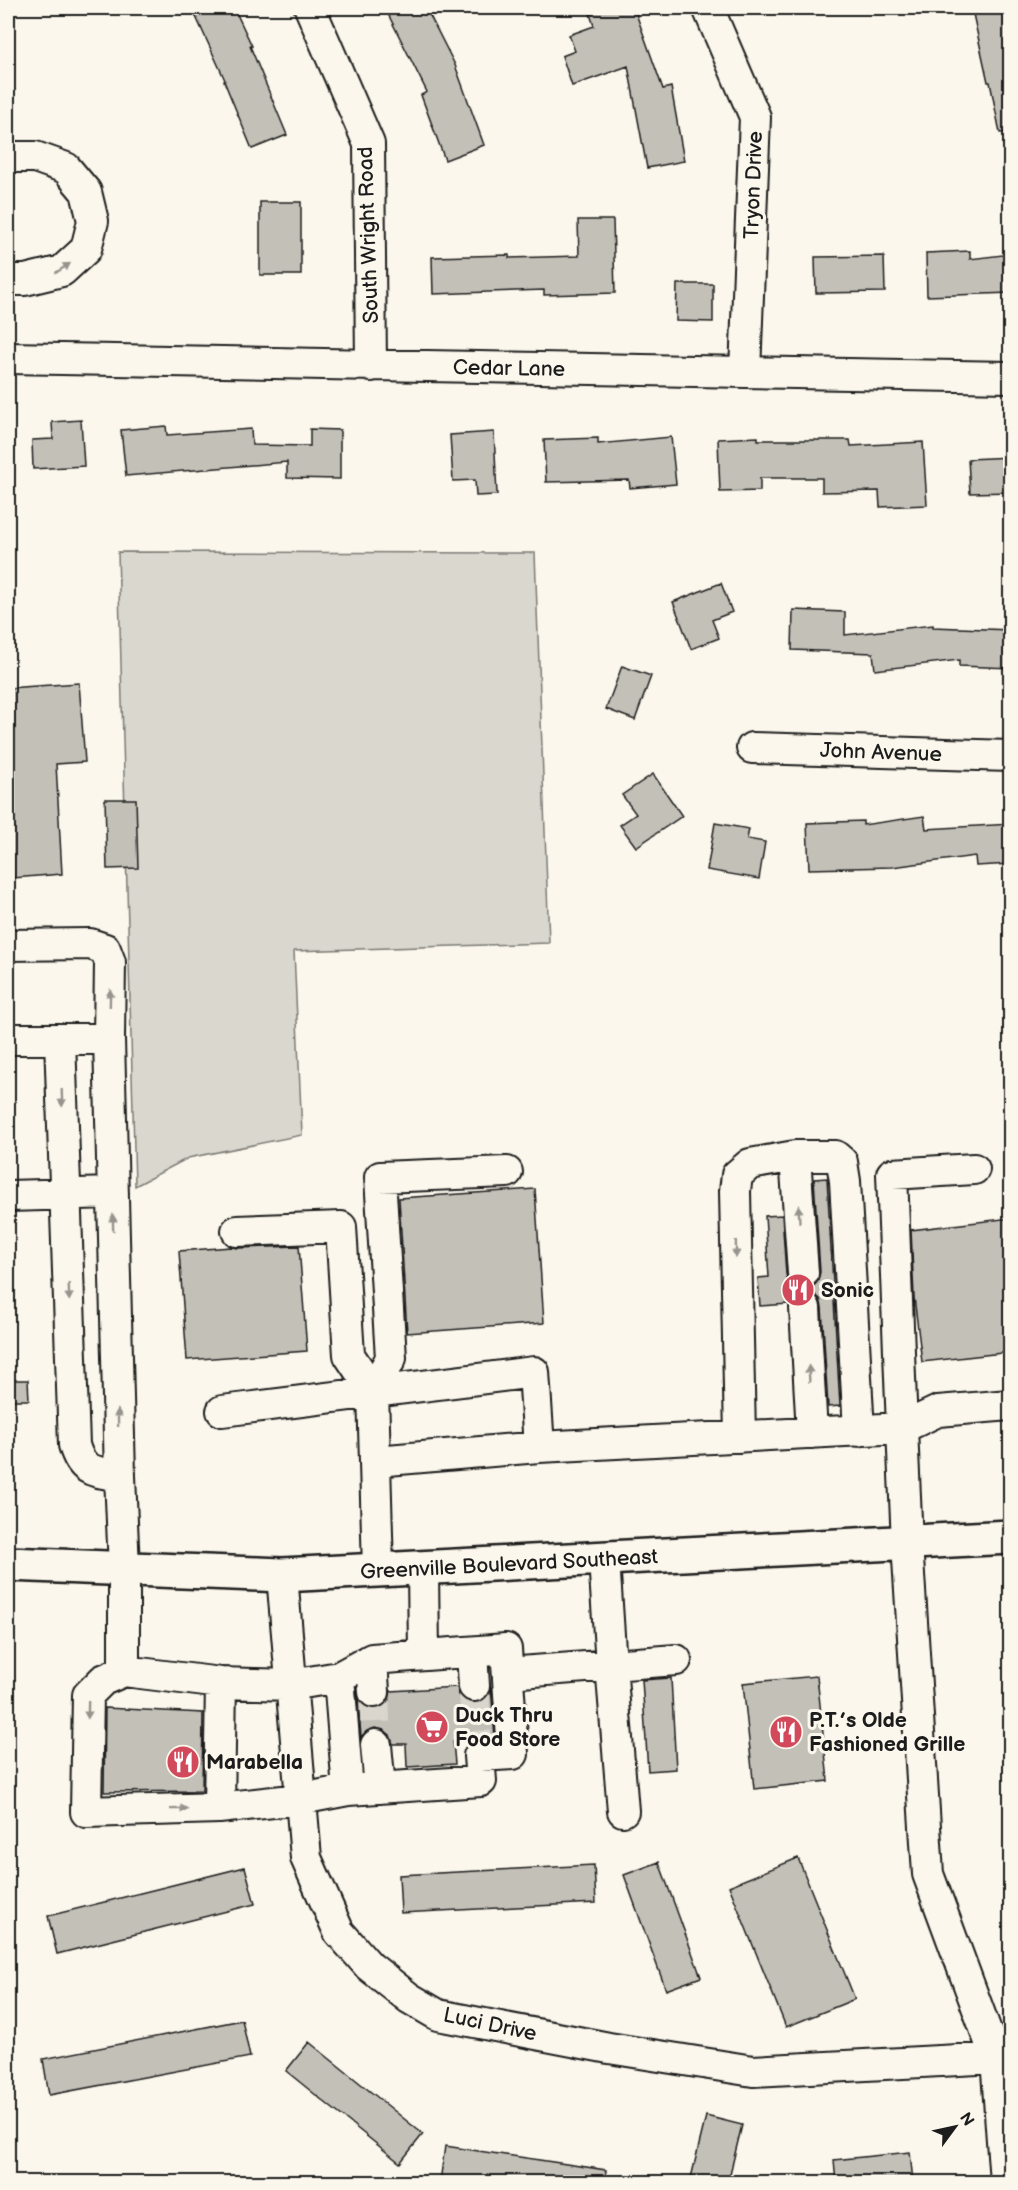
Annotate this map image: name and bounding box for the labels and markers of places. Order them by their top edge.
restaurant icon: Sonic [780,1272,816,1308]
place label: Sonic [821,1278,874,1303]
place label: Duck Thru Food Store [455,1703,560,1752]
place label: P.T.’s Olde Fashioned Grille [809,1708,965,1757]
supermarket icon: Duck Thru Food Store [414,1709,450,1745]
restaurant icon: P.T.’s Olde Fashioned Grille [768,1714,804,1750]
restaurant icon: Marabella [165,1744,201,1780]
place label: Marabella [206,1750,303,1775]

